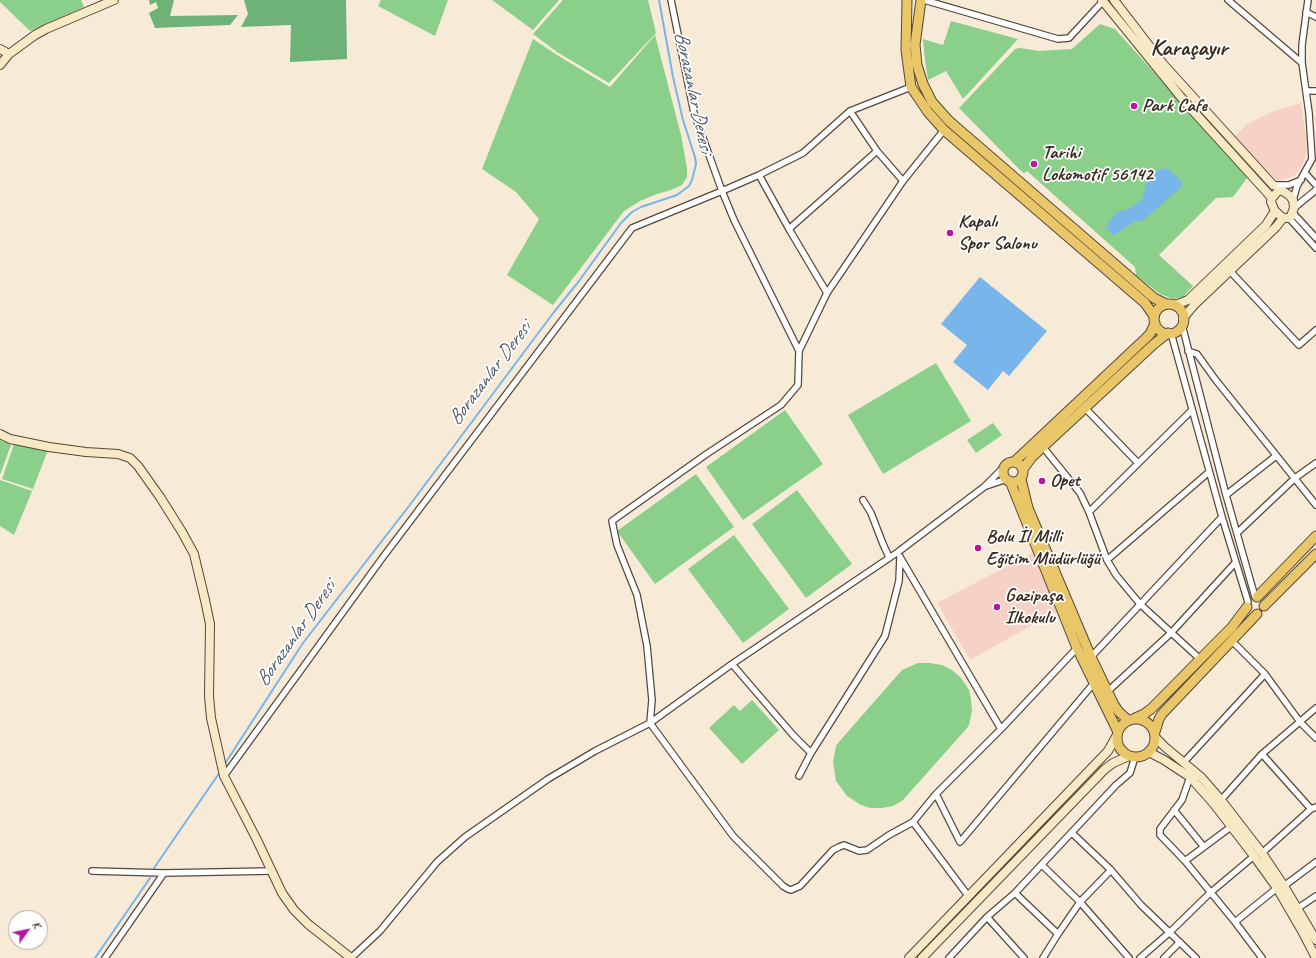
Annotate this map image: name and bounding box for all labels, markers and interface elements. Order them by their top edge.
water label: Borazanlar Deresi [668,29,718,155]
district label: Karaçayır [1150,35,1228,63]
place label: Park Cafe [1142,95,1207,117]
marker: Park Cafe [1129,101,1139,111]
place label: Tarihi Lokomotif 56142 [1042,142,1153,186]
marker: Tarihi Lokomotif 56142 [1029,159,1039,169]
place label: Kapalı Spor Salonu [958,211,1037,255]
marker: Kapalı Spor Salonu [945,228,955,238]
water label: Borazanlar Deresi [443,318,537,430]
place label: Opet [1050,470,1080,492]
marker: Opet [1037,476,1047,486]
place label: Bolu İl Milli Eğitim Müdürlüğü [986,526,1099,570]
marker: Bolu İl Milli Eğitim Müdürlüğü [973,543,983,553]
water label: Borazanlar Deresi [251,577,341,691]
place label: Gazipaşa İlkokulu [1005,585,1063,629]
marker: Gazipaşa İlkokulu [992,602,1002,612]
north arrow [8,910,48,950]
text: K [30,918,45,930]

